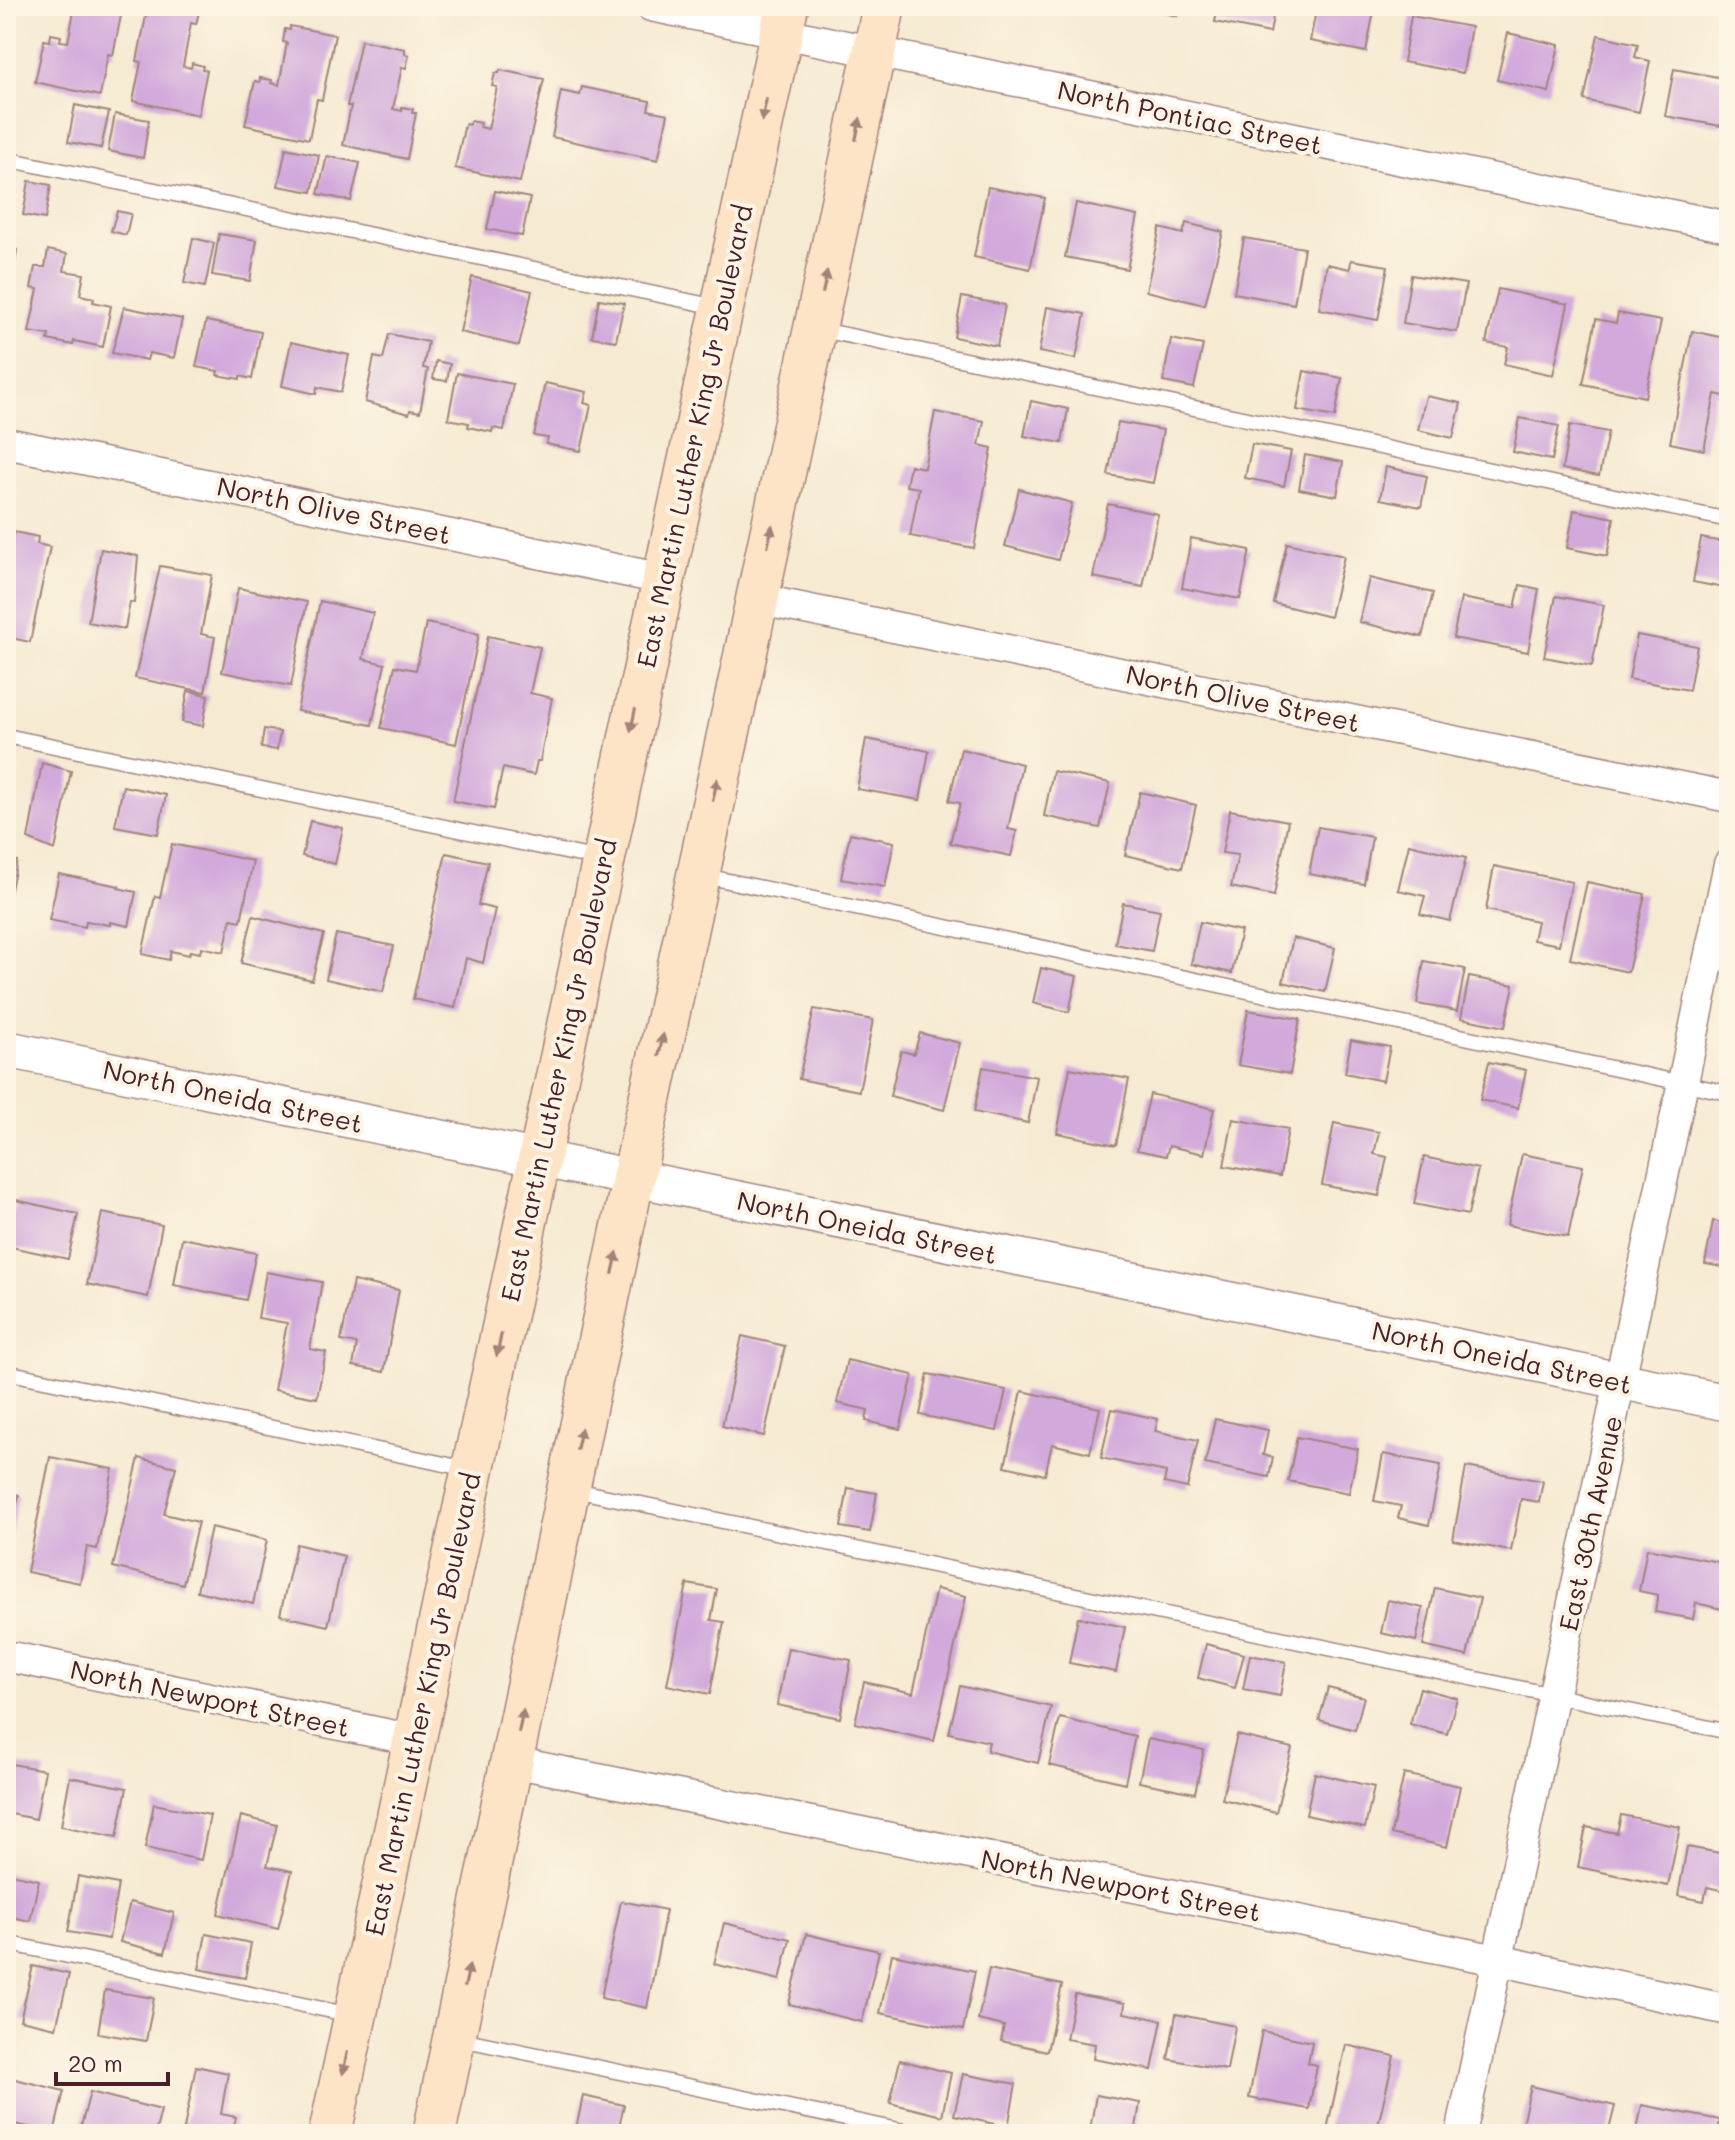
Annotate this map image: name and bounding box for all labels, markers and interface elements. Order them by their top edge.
street label: North Pontiac Street [1055,72,1325,162]
one-way arrow [757,97,770,122]
one-way arrow [852,116,865,141]
street label: East Martin Luther King Jr Boulevard [628,202,760,670]
one-way arrow [819,269,832,294]
street label: North Olive Street [214,469,454,551]
one-way arrow [764,524,777,549]
street label: North Olive Street [1123,657,1363,739]
one-way arrow [626,707,639,732]
one-way arrow [709,778,722,803]
street label: East Martin Luther King Jr Boulevard [492,836,624,1304]
one-way arrow [655,1032,668,1057]
street label: North Oneida Street [100,1052,366,1140]
street label: North Oneida Street [734,1183,1000,1271]
one-way arrow [609,1250,622,1275]
street label: North Oneida Street [1369,1313,1635,1401]
one-way arrow [493,1333,505,1358]
street label: East 30th Avenue [1551,1412,1629,1634]
one-way arrow [573,1426,586,1451]
street label: East Martin Luther King Jr Boulevard [356,1470,488,1938]
street label: North Newport Street [67,1652,353,1744]
one-way arrow [515,1708,528,1733]
street label: North Newport Street [978,1841,1264,1929]
one-way arrow [461,1963,474,1988]
scale bar [56,2036,168,2086]
text: 20 m [68,2047,123,2078]
one-way arrow [338,2051,351,2076]

